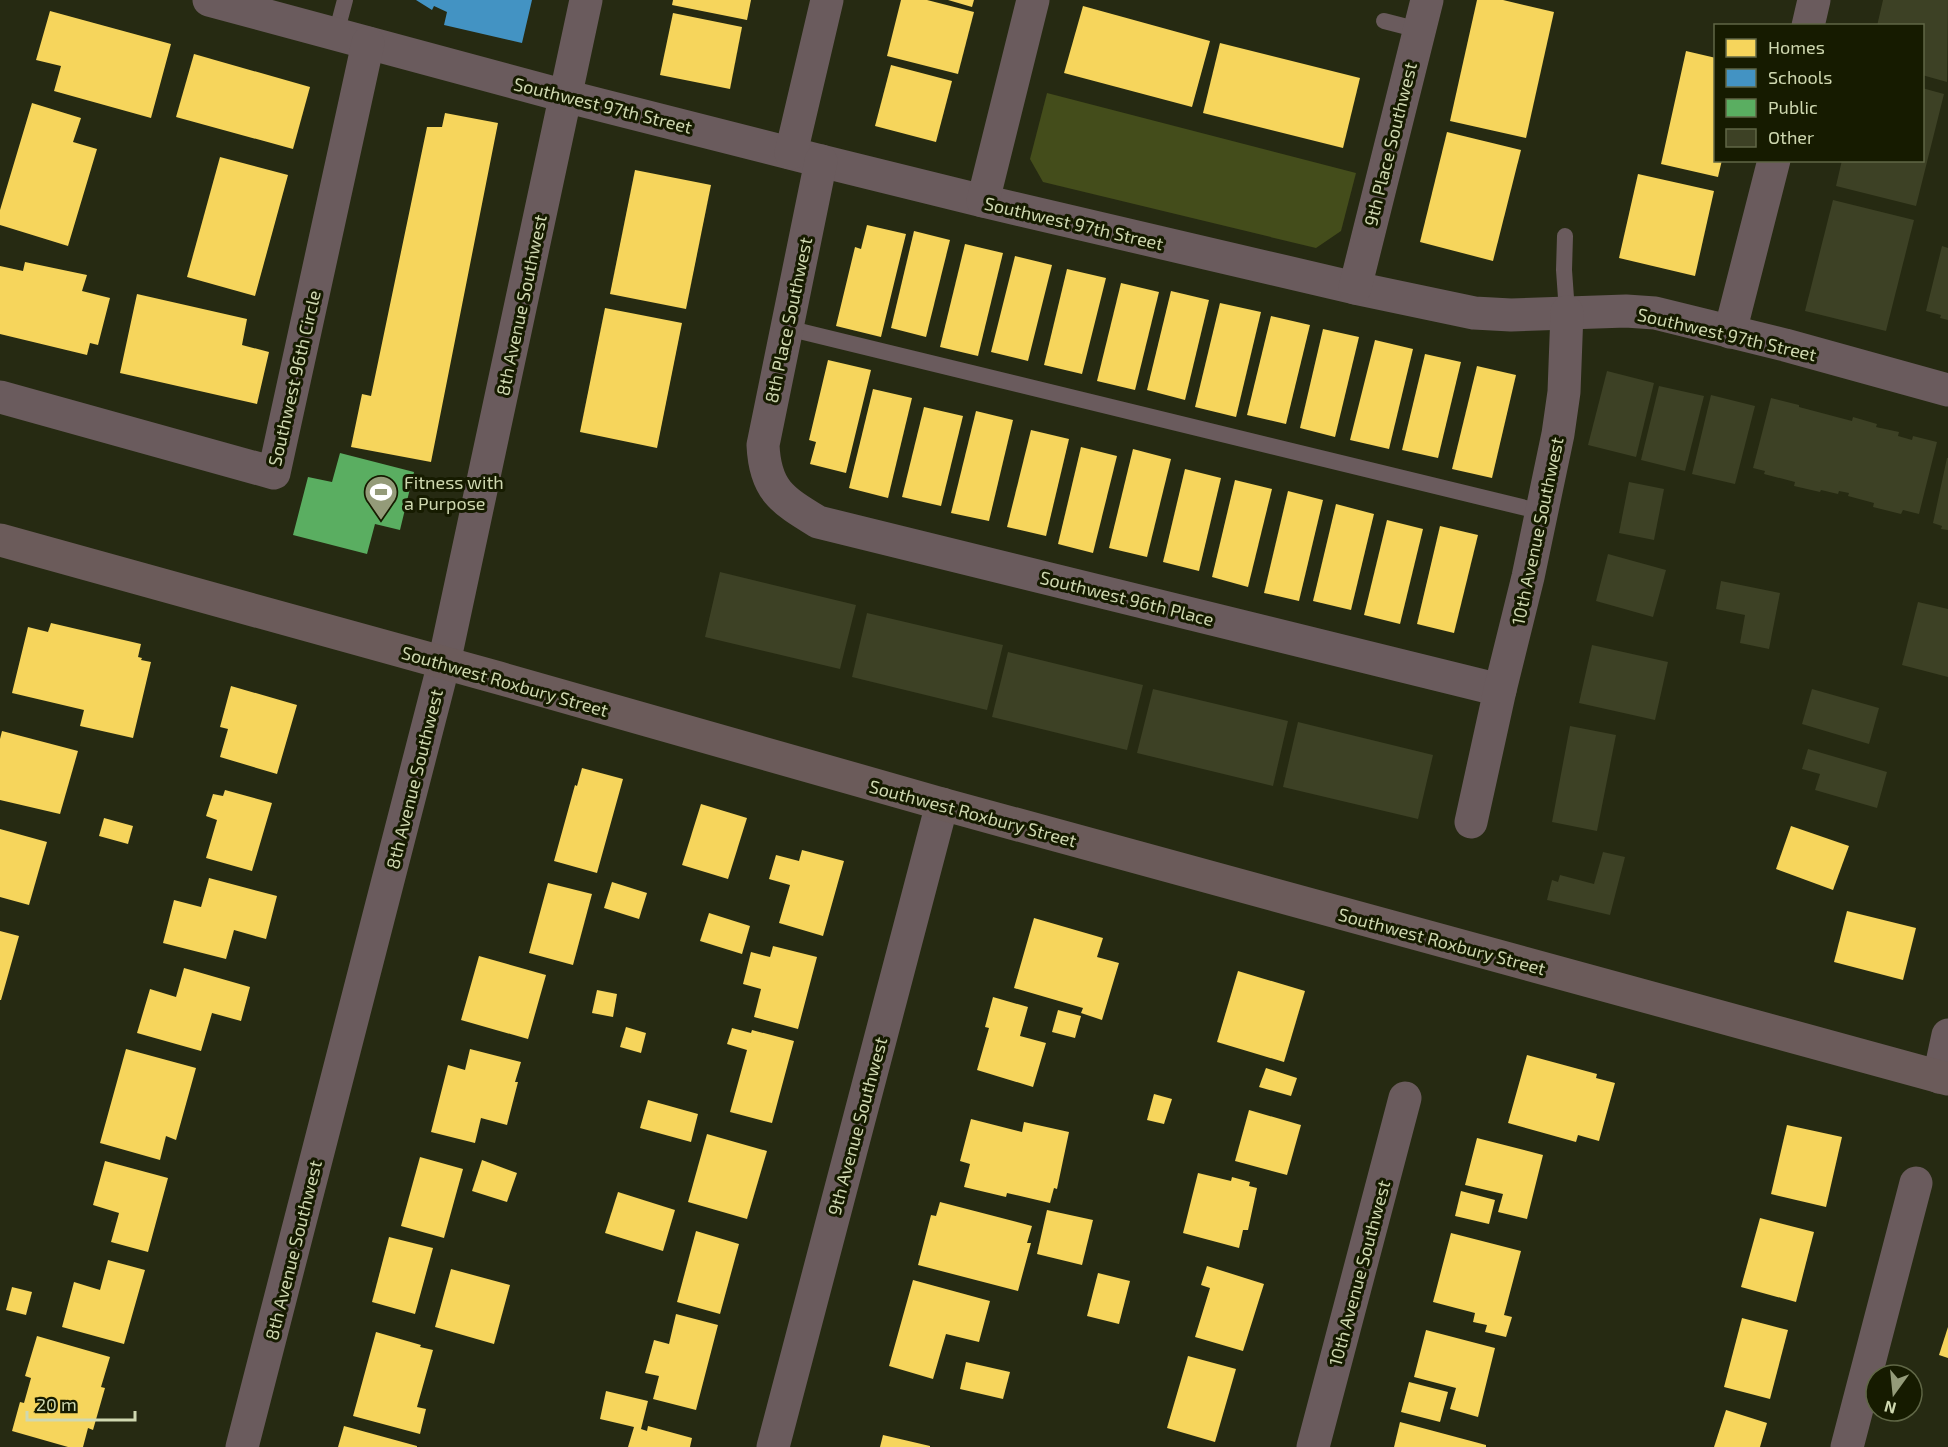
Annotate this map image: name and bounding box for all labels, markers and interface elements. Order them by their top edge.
legend [1714,24,1924,162]
text: Homes [1768,36,1825,58]
street label: 9th Place Southwest [1359,60,1421,228]
text: Schools [1768,66,1832,88]
street label: Southwest 97th Street [511,72,695,138]
text: Public [1768,96,1818,118]
text: Other [1768,126,1814,148]
street label: Southwest 97th Street [982,192,1166,254]
street label: 8th Avenue Southwest [491,212,551,398]
street label: 8th Place Southwest [760,235,816,405]
street label: Southwest 96th Circle [263,288,325,468]
street label: Southwest 97th Street [1635,303,1819,365]
street label: 10th Avenue Southwest [1506,435,1568,627]
place label: Fitness with a Purpose [404,471,504,514]
sports icon: Fitness with a Purpose [363,474,399,521]
street label: Southwest 96th Place [1038,566,1216,630]
street label: Southwest Roxbury Street [399,641,611,721]
street label: 8th Avenue Southwest [381,687,447,871]
street label: Southwest Roxbury Street [867,775,1079,851]
street label: Southwest Roxbury Street [1336,903,1548,979]
street label: 9th Avenue Southwest [823,1034,891,1218]
street label: 8th Avenue Southwest [260,1158,326,1342]
street label: 10th Avenue Southwest [1324,1177,1394,1368]
north arrow [1864,1363,1924,1423]
scale bar [27,1384,135,1422]
text: 20 m [36,1393,77,1415]
text: N [1882,1397,1898,1419]

